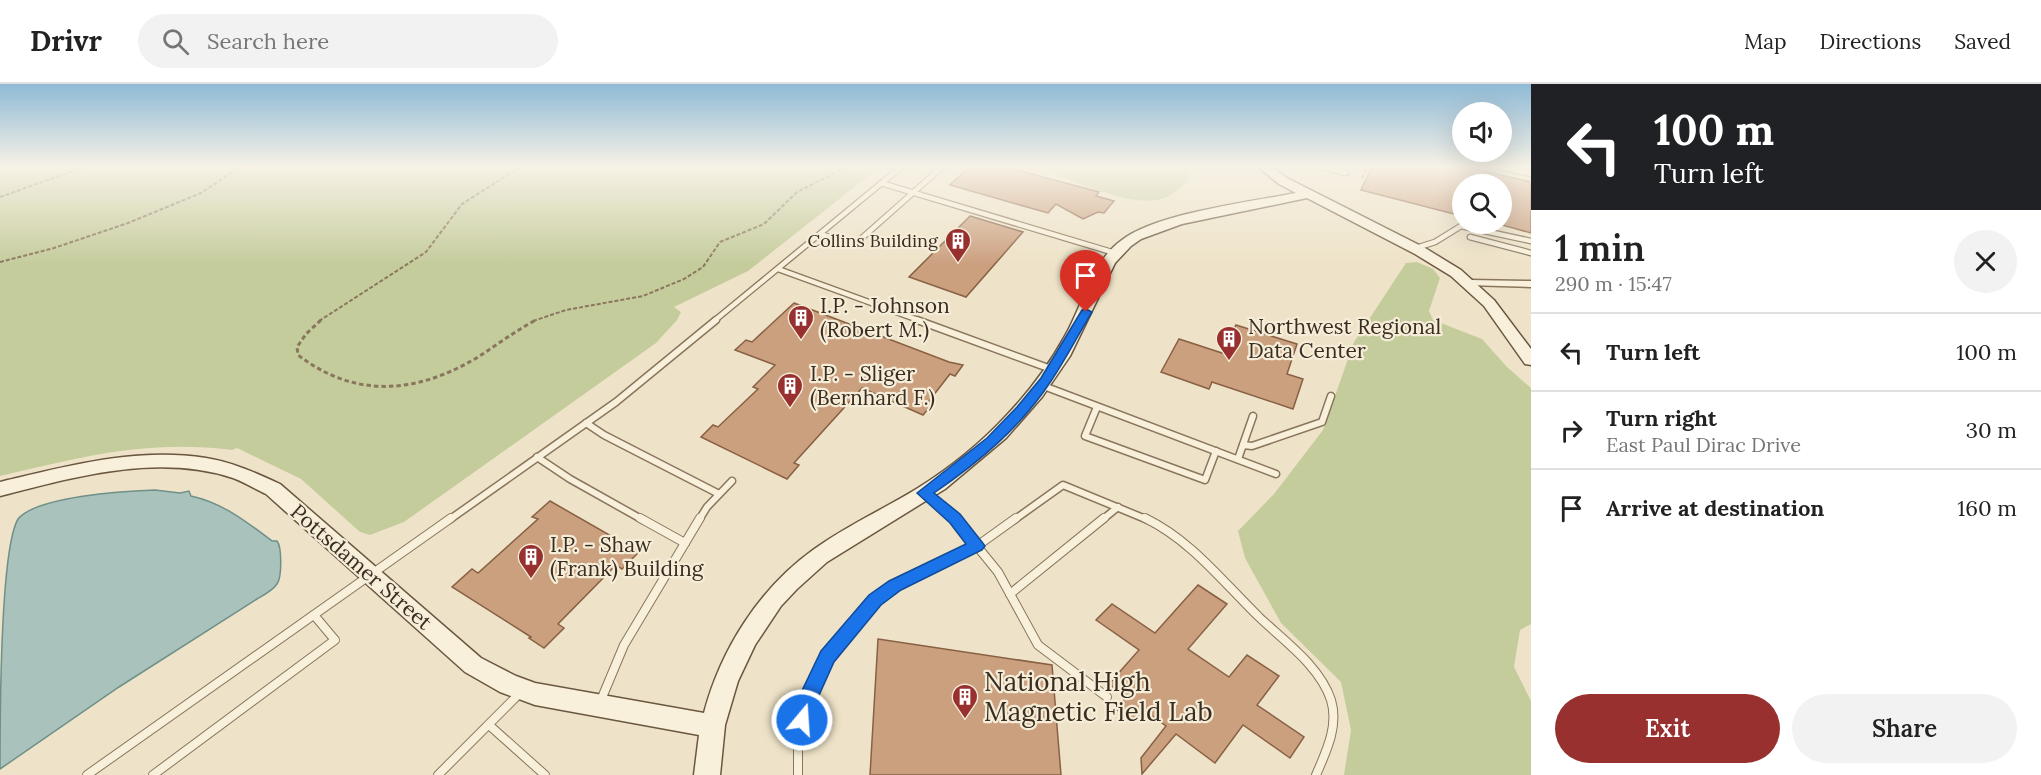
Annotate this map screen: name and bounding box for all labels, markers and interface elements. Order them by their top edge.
search box [138,14,558,68]
text: Drivr [30,23,102,59]
icon: search [159,25,192,58]
text: Search here [207,27,329,55]
text: Map [1744,28,1787,55]
text: Directions [1820,28,1921,55]
text: Saved [1954,28,2011,55]
map controls [1452,102,1512,234]
button: sound [1452,102,1512,162]
text: 100 m [1654,103,1774,157]
icon: left [1555,108,1633,186]
text: Turn left [1654,156,1764,190]
button: search [1452,174,1512,234]
text: 1 min [1555,225,1645,271]
building icon: Collins Building [943,226,973,264]
place label: Collins Building [808,229,939,252]
button: close [1954,230,2017,293]
pin [1060,250,1111,312]
icon: arrive [1069,259,1102,292]
text: 290 m · 15:47 [1555,271,1672,296]
place label: I.P. - Johnson (Robert M.) [820,292,950,343]
building icon: I.P. - Johnson (Robert M.) [786,303,816,341]
place label: Northwest Regional Data Center [1248,313,1441,364]
building icon: Northwest Regional Data Center [1214,324,1244,362]
icon: left [1555,336,1588,369]
text: Turn left [1606,338,1700,366]
text: 100 m [1956,338,2017,366]
place label: I.P. - Sliger (Bernhard F.) [810,360,935,411]
building icon: I.P. - Sliger (Bernhard F.) [775,371,805,409]
text: Turn right [1606,404,1717,432]
icon: right [1555,414,1588,447]
text: 30 m [1966,416,2017,444]
text: East Paul Dirac Drive [1606,432,1801,457]
icon: arrive [1555,492,1588,525]
text: Arrive at destination [1606,494,1824,522]
text: 160 m [1957,494,2017,522]
street label: Pottsdamer Street [285,498,438,636]
place label: I.P. - Shaw (Frank) Building [550,531,704,582]
building icon: I.P. - Shaw (Frank) Building [516,542,546,580]
place label: National High Magnetic Field Lab [984,665,1213,728]
building icon: National High Magnetic Field Lab [950,682,980,720]
position arrow [770,688,834,752]
button: Exit [1555,694,1780,763]
button: Share [1792,694,2017,763]

